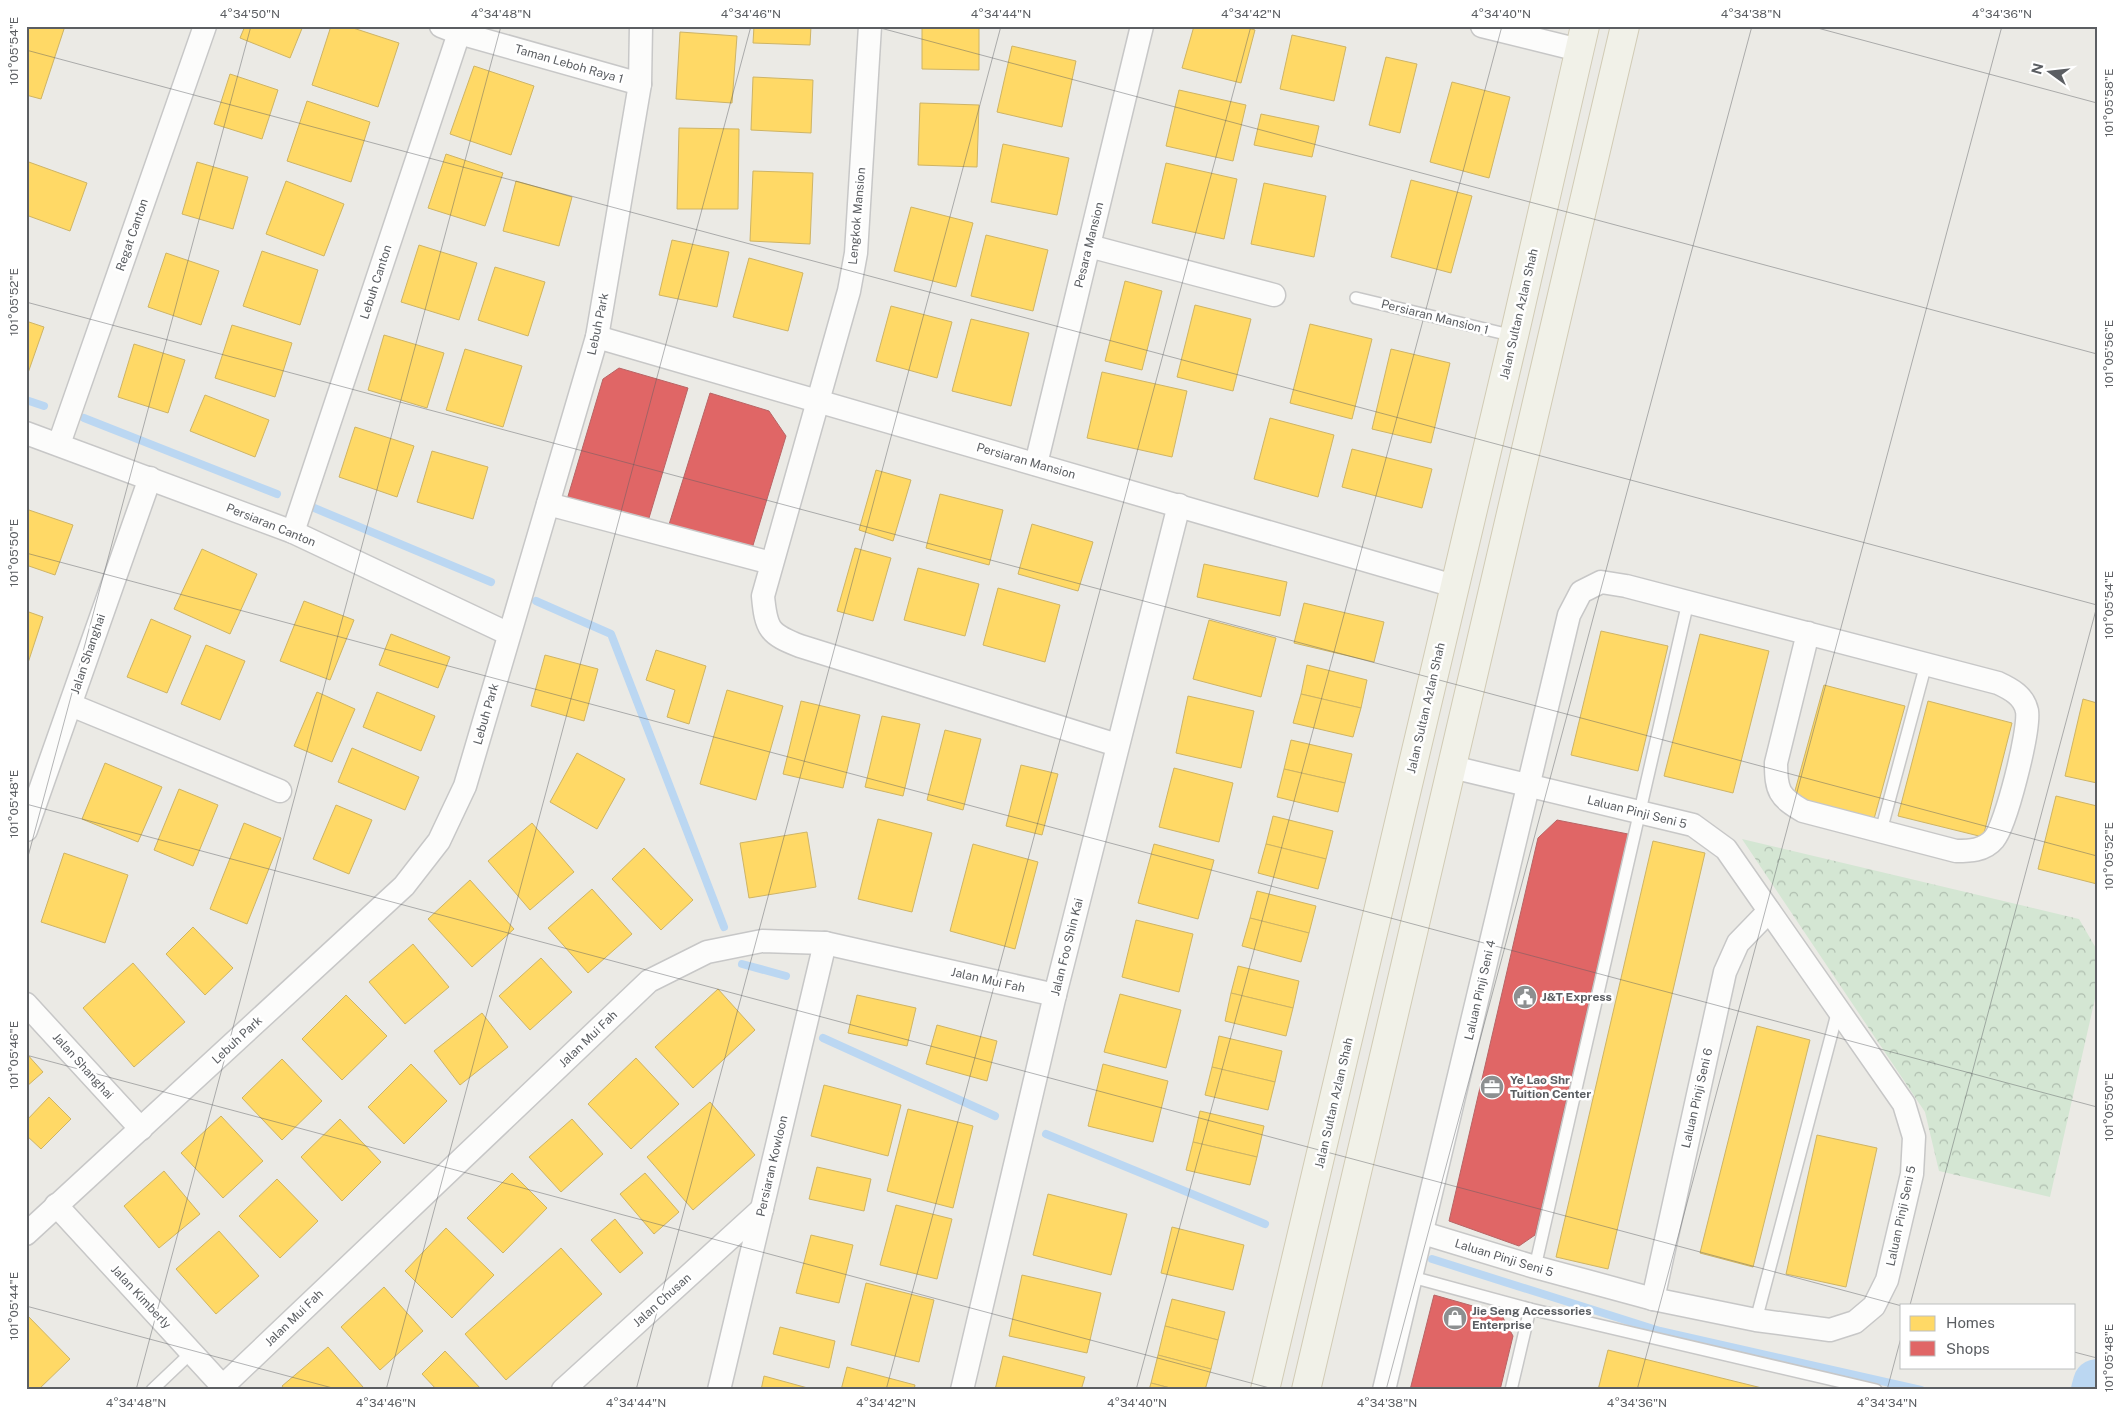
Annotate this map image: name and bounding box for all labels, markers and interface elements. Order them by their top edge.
text: 4°34'50"N [220,7,280,21]
text: 4°34'48"N [471,7,531,21]
text: 4°34'46"N [721,7,781,21]
text: 4°34'44"N [971,7,1031,21]
text: 4°34'42"N [1221,7,1281,21]
text: 4°34'40"N [1471,7,1531,21]
text: 4°34'38"N [1721,7,1781,21]
text: 4°34'36"N [1972,7,2032,21]
text: 101°05'54"E [7,17,21,85]
street label: Taman Leboh Raya 1 [513,42,625,86]
north arrow [2026,48,2076,98]
text: N [2028,61,2047,76]
text: 101°05'58"E [2102,69,2116,137]
street label: Lengkok Mansion [846,167,868,265]
street label: Regat Canton [113,197,151,273]
street label: Pesara Mansion [1072,201,1106,289]
street label: Lebuh Canton [357,243,395,321]
street label: Jalan Sultan Azlan Shah [1497,247,1541,381]
text: 101°05'52"E [7,268,21,336]
street label: Lebuh Park [585,291,611,356]
street label: Persiaran Mansion 1 [1380,297,1490,337]
text: 101°05'56"E [2102,320,2116,388]
street label: Persiaran Mansion [975,440,1077,482]
street label: Persiaran Canton [224,501,318,549]
text: 101°05'50"E [7,519,21,587]
text: 101°05'54"E [2102,571,2116,639]
street label: Jalan Shanghai [68,612,108,696]
street label: Jalan Sultan Azlan Shah [1404,641,1448,775]
street label: Lebuh Park [471,681,501,746]
text: 101°05'48"E [7,770,21,838]
street label: Laluan Pinji Seni 5 [1586,793,1689,831]
text: 101°05'52"E [2102,822,2116,890]
street label: Jalan Foo Shin Kai [1048,897,1086,997]
street label: Laluan Pinji Seni 4 [1462,938,1498,1041]
street label: Jalan Mui Fah [950,965,1026,995]
public building icon: J&T Express [1512,984,1538,1010]
place label: J&T Express [1542,990,1612,1004]
street label: Jalan Mui Fah [556,1008,620,1070]
street label: Lebuh Park [209,1013,265,1067]
text: 101°05'46"E [7,1021,21,1089]
street label: Jalan Shanghai [50,1030,116,1102]
street label: Jalan Sultan Azlan Shah [1312,1036,1356,1170]
street label: Laluan Pinji Seni 6 [1679,1047,1715,1149]
place label: Ye Lao Shr Tuition Center [1510,1073,1591,1101]
text: 101°05'50"E [2102,1073,2116,1141]
office icon: Ye Lao Shr Tuition Center [1479,1074,1505,1100]
street label: Persiaran Kowloon [754,1114,790,1218]
street label: Laluan Pinji Seni 5 [1884,1164,1919,1267]
street label: Laluan Pinji Seni 5 [1453,1236,1555,1280]
street label: Jalan Kimberly [108,1262,174,1332]
street label: Jalan Chusan [630,1270,694,1330]
text: 101°05'44"E [7,1272,21,1340]
street label: Jalan Mui Fah [262,1287,326,1349]
place label: Jie Seng Accessories Enterprise [1472,1304,1592,1332]
legend [1900,1304,2076,1368]
shop icon: Jie Seng Accessories Enterprise [1442,1305,1468,1331]
text: Homes [1946,1314,1995,1331]
text: 101°05'48"E [2102,1324,2116,1392]
text: Shops [1946,1340,1990,1357]
text: 4°34'48"N [106,1396,166,1410]
text: 4°34'46"N [356,1396,416,1410]
text: 4°34'44"N [606,1396,666,1410]
text: 4°34'42"N [856,1396,916,1410]
text: 4°34'40"N [1107,1396,1167,1410]
text: 4°34'38"N [1357,1396,1417,1410]
text: 4°34'36"N [1607,1396,1667,1410]
text: 4°34'34"N [1857,1396,1917,1410]

